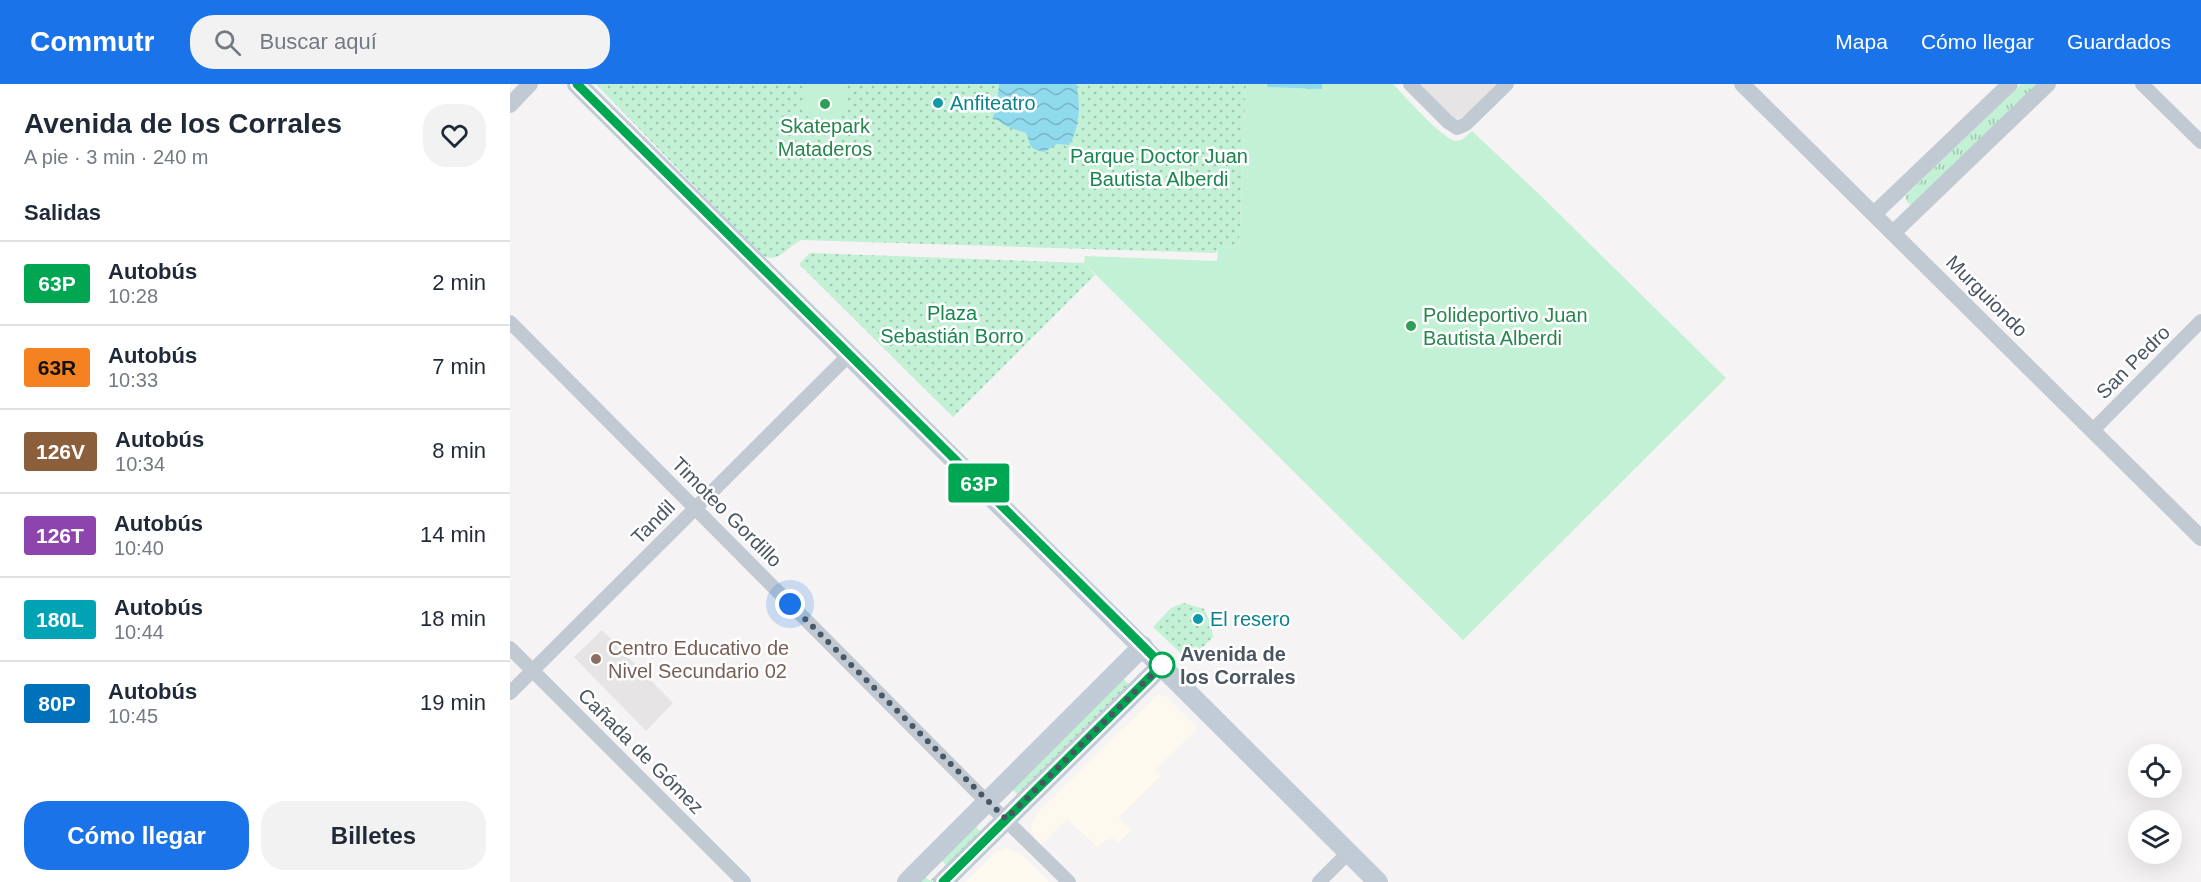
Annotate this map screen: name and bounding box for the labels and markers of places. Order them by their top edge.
place label: Anfiteatro [950,92,1036,114]
marker: Anfiteatro [931,96,945,110]
marker: Skatepark Mataderos [818,97,832,111]
place label: Skatepark Mataderos [778,115,872,160]
place label: Polideportivo Juan Bautista Alberdi [1423,304,1588,349]
marker: Polideportivo Juan Bautista Alberdi [1404,319,1418,333]
place label: El resero [1210,608,1290,630]
marker: El resero [1191,612,1205,626]
place label: Centro Educativo de Nivel Secundario 02 [608,637,789,682]
place label: Avenida de los Corrales [1180,643,1296,688]
marker: Centro Educativo de Nivel Secundario 02 [589,652,603,666]
marker: Avenida de los Corrales [1149,652,1175,678]

